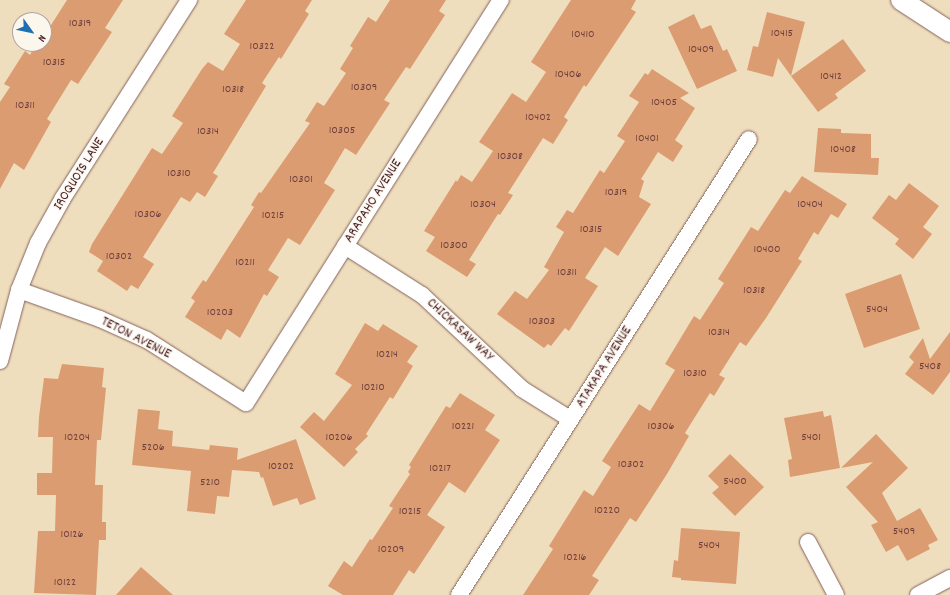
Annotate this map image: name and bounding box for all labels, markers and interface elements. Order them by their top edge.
north arrow [12,12,52,52]
house number: 10319 [69,17,91,31]
house number: 10415 [771,27,793,41]
house number: 10410 [571,28,595,42]
text: N [33,31,49,45]
house number: 10322 [250,40,274,54]
house number: 10409 [688,43,714,57]
house number: 10315 [43,56,65,70]
house number: 10406 [555,68,581,82]
house number: 10412 [820,70,842,84]
house number: 10309 [351,81,377,95]
house number: 10318 [222,83,244,97]
house number: 10405 [651,96,677,110]
house number: 10311 [15,99,35,113]
house number: 10402 [525,111,551,125]
house number: 10305 [329,124,355,138]
house number: 10314 [197,125,219,139]
house number: 10401 [635,132,659,146]
street label: IROQUOIS LANE [50,135,108,213]
house number: 10408 [830,143,856,157]
house number: 10308 [497,150,523,164]
street label: ARAPAHO AVENUE [341,156,405,246]
house number: 10310 [167,167,191,181]
house number: 10301 [289,173,313,187]
house number: 10319 [605,186,627,200]
house number: 10304 [470,198,496,212]
house number: 10404 [797,198,823,212]
house number: 10306 [135,208,161,222]
house number: 10215 [262,209,284,223]
house number: 10315 [580,223,602,237]
house number: 10300 [440,239,468,253]
house number: 10400 [753,243,781,257]
house number: 10302 [106,250,132,264]
house number: 10211 [235,256,255,270]
house number: 10311 [557,266,577,280]
house number: 10318 [743,284,765,298]
street label: CHICKASAW WAY [423,295,497,365]
house number: 5404 [866,303,888,317]
house number: 10203 [207,306,233,320]
street label: TETON AVENUE [98,313,174,363]
house number: 10303 [529,315,555,329]
street label: ATAKAPA AVENUE [572,323,636,411]
house number: 10314 [708,326,730,340]
house number: 10214 [376,348,398,362]
house number: 5408 [919,360,941,374]
house number: 10310 [683,367,707,381]
house number: 10210 [361,381,385,395]
house number: 10221 [452,420,474,434]
house number: 10306 [648,420,674,434]
house number: 10204 [64,431,90,445]
house number: 10206 [326,431,352,445]
house number: 5401 [801,431,821,445]
house number: 5206 [141,441,165,455]
house number: 10302 [618,458,644,472]
house number: 10202 [268,460,294,474]
house number: 10217 [429,462,451,476]
house number: 5400 [723,475,747,489]
house number: 5210 [200,476,220,490]
house number: 10220 [594,504,620,518]
house number: 10215 [399,505,421,519]
house number: 5409 [893,525,915,539]
house number: 10126 [61,528,83,542]
house number: 5404 [698,539,720,553]
house number: 10209 [378,543,404,557]
house number: 10216 [564,551,586,565]
house number: 10122 [54,576,76,590]

